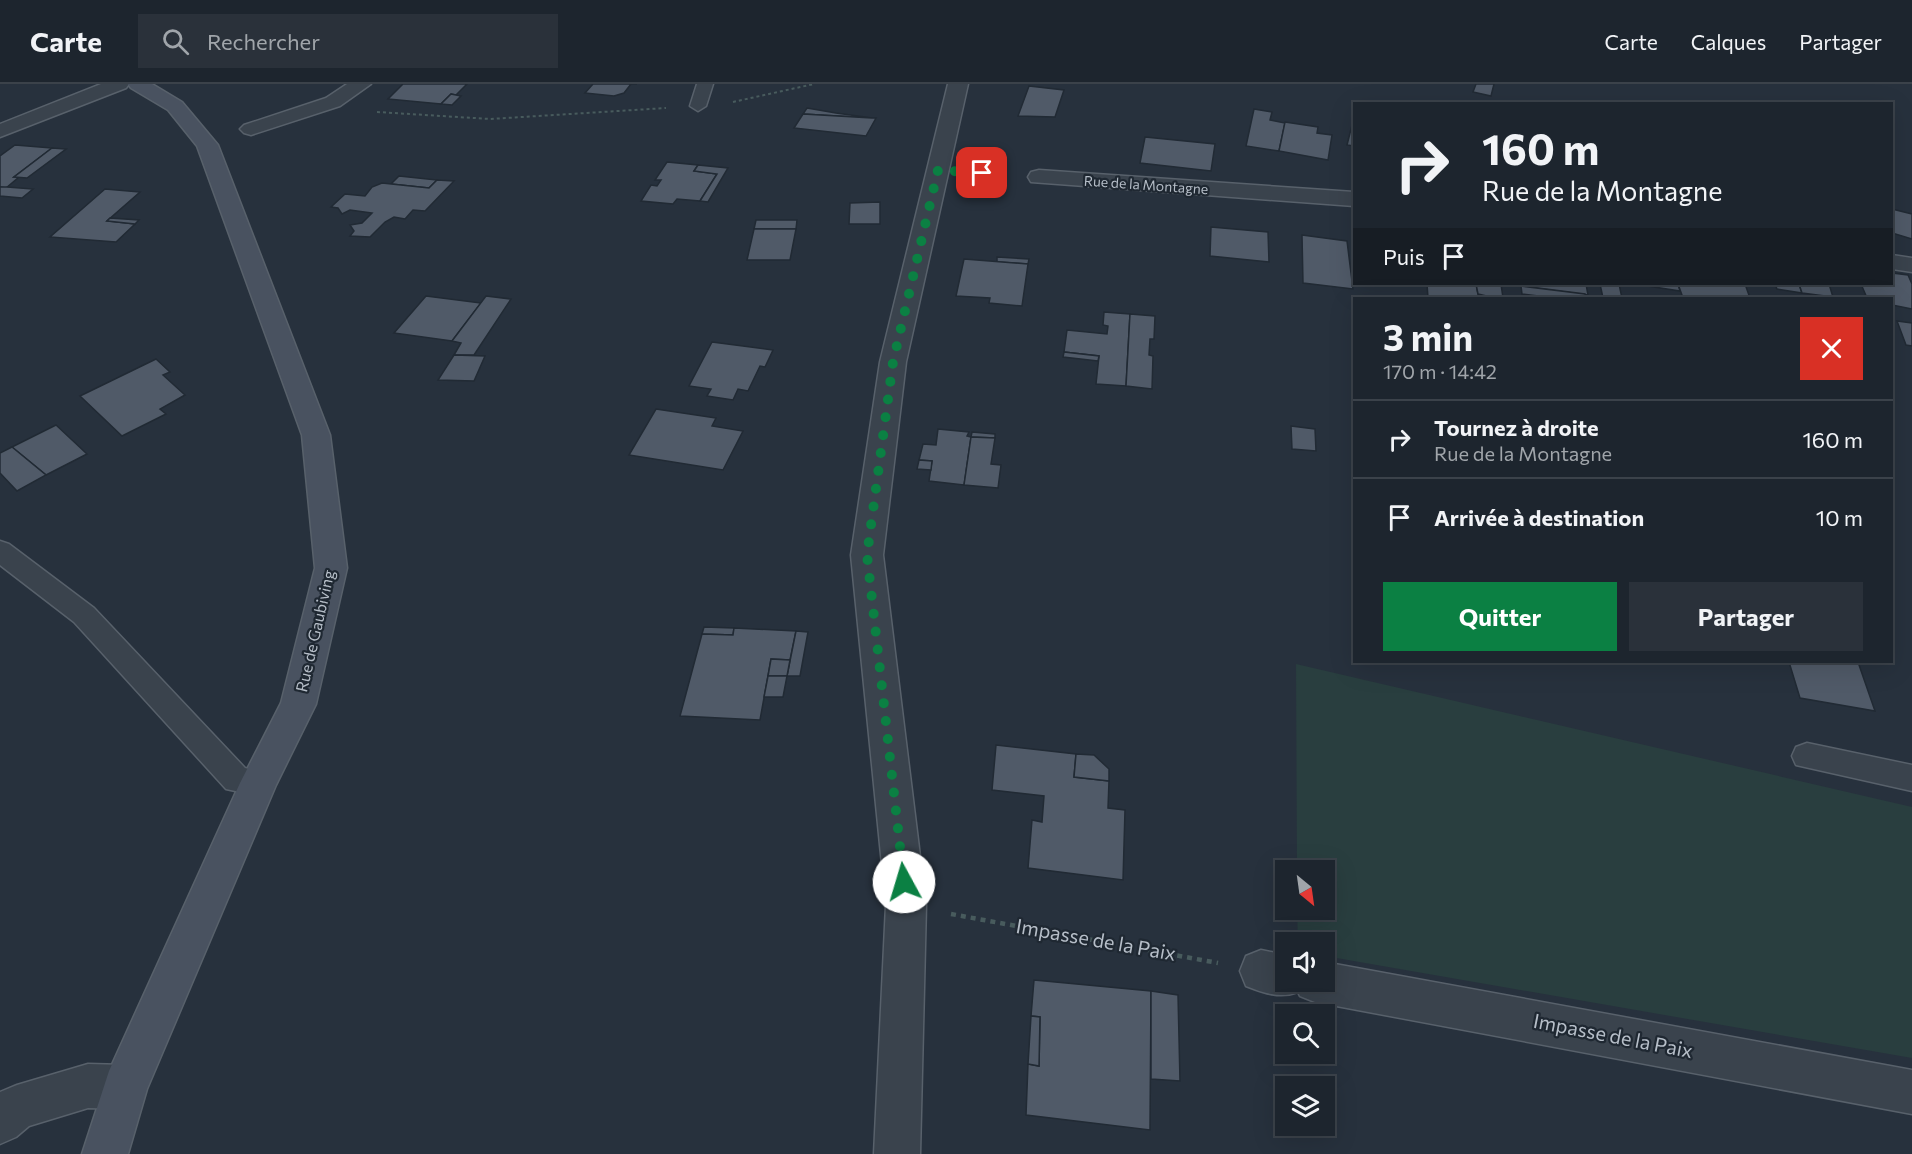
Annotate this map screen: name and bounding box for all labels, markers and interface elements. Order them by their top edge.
search box [138,14,558,68]
text: Carte [30,24,102,58]
icon: search [159,25,192,58]
text: Rechercher [207,28,320,55]
text: Carte [1605,29,1658,54]
text: Calques [1691,29,1766,54]
text: Partager [1799,29,1882,54]
text: 160 m [1482,122,1600,174]
icon: right [1383,126,1461,204]
pin [956,147,1007,198]
icon: arrive [965,156,998,189]
street label: Rue de la Montagne [1083,172,1209,197]
text: Rue de la Montagne [1482,174,1723,207]
icon: arrive [1437,240,1470,273]
text: Puis [1383,243,1425,270]
text: 3 min [1383,314,1473,358]
button: close [1800,317,1863,380]
text: 170 m · 14:42 [1383,359,1497,383]
text: Tournez à droite [1434,414,1599,441]
icon: right [1383,423,1416,456]
text: 160 m [1802,426,1863,453]
text: Rue de la Montagne [1434,441,1612,465]
icon: arrive [1383,501,1416,534]
text: Arrivée à destination [1434,504,1644,531]
text: 10 m [1816,504,1863,531]
street label: Rue de Gaubiving [291,568,338,694]
button: Quitter [1383,582,1617,651]
button: Partager [1629,582,1863,651]
position arrow [872,850,936,914]
north arrow [1275,860,1335,920]
map controls [1275,860,1335,1136]
street label: Impasse de la Paix [1014,913,1178,965]
button: sound [1275,932,1335,992]
button: search [1275,1004,1335,1064]
street label: Impasse de la Paix [1531,1008,1695,1062]
button: layers [1275,1076,1335,1136]

